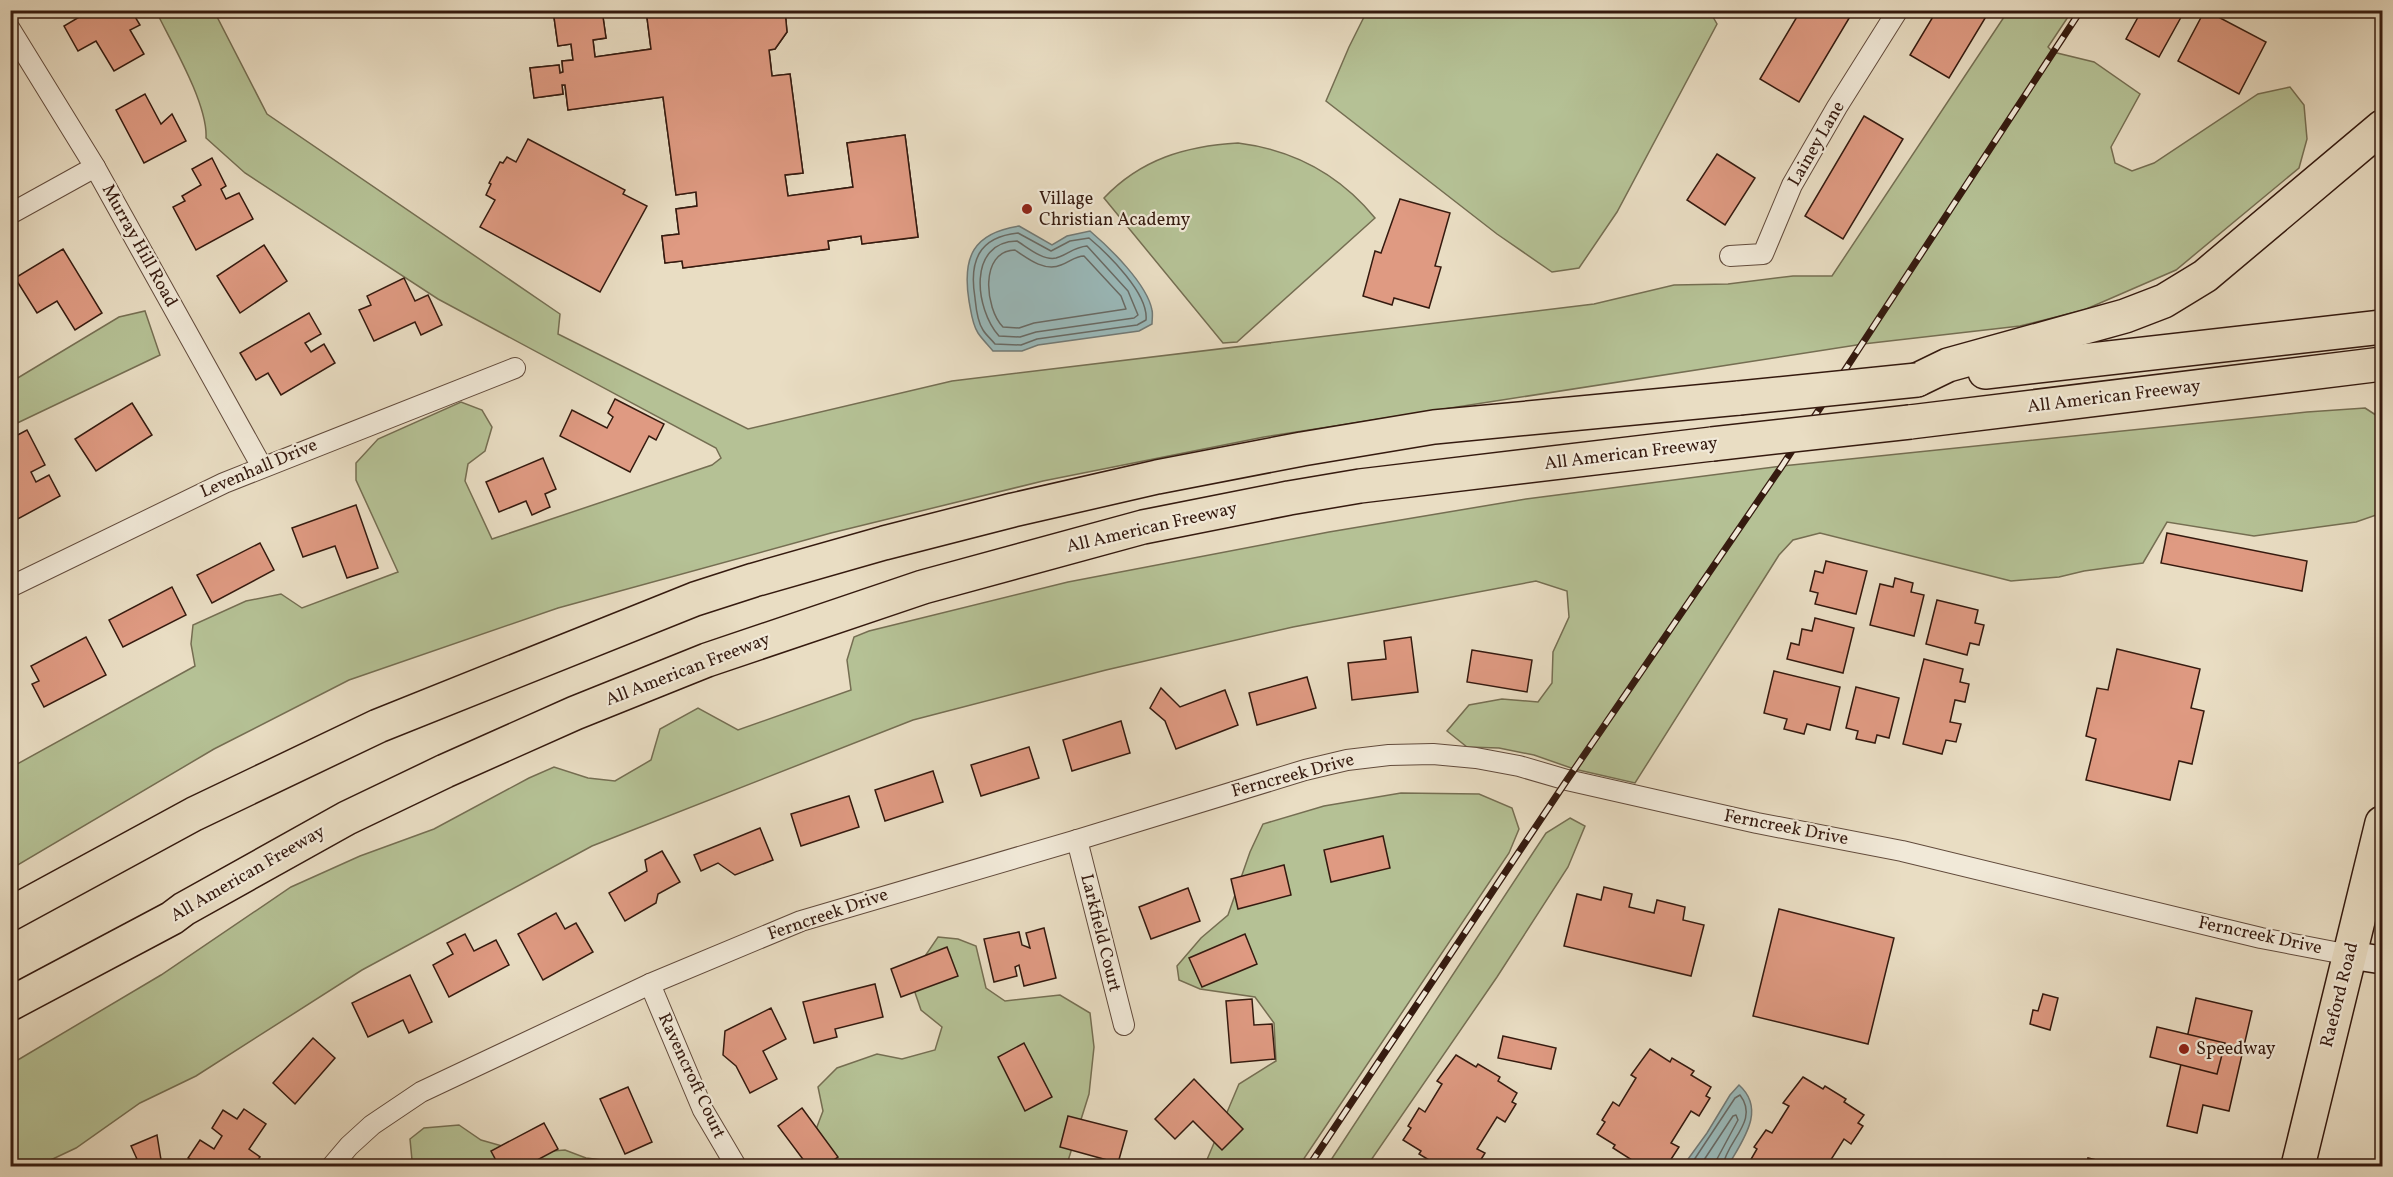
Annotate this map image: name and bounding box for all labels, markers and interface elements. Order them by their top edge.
street label: Lainey Lane [1783,97,1851,191]
street label: Murray Hill Road [95,180,183,312]
place label: Village Christian Academy [1039,187,1190,233]
marker: Village Christian Academy [1020,202,1034,216]
street label: All American Freeway [2026,374,2202,420]
street label: All American Freeway [1543,431,1719,477]
street label: Levenhall Drive [197,433,321,505]
street label: All American Freeway [1064,496,1240,560]
street label: All American Freeway [602,627,774,713]
street label: Ferncreek Drive [1229,748,1357,804]
street label: Ferncreek Drive [1722,804,1850,852]
street label: All American Freeway [166,819,330,928]
street label: Larkfield Court [1073,871,1127,995]
street label: Ferncreek Drive [764,883,892,947]
street label: Ferncreek Drive [2196,911,2324,961]
street label: Raeford Road [2315,940,2365,1050]
street label: Ravencroft Court [651,1009,731,1143]
place label: Speedway [2196,1037,2276,1062]
marker: Speedway [2177,1042,2191,1056]

